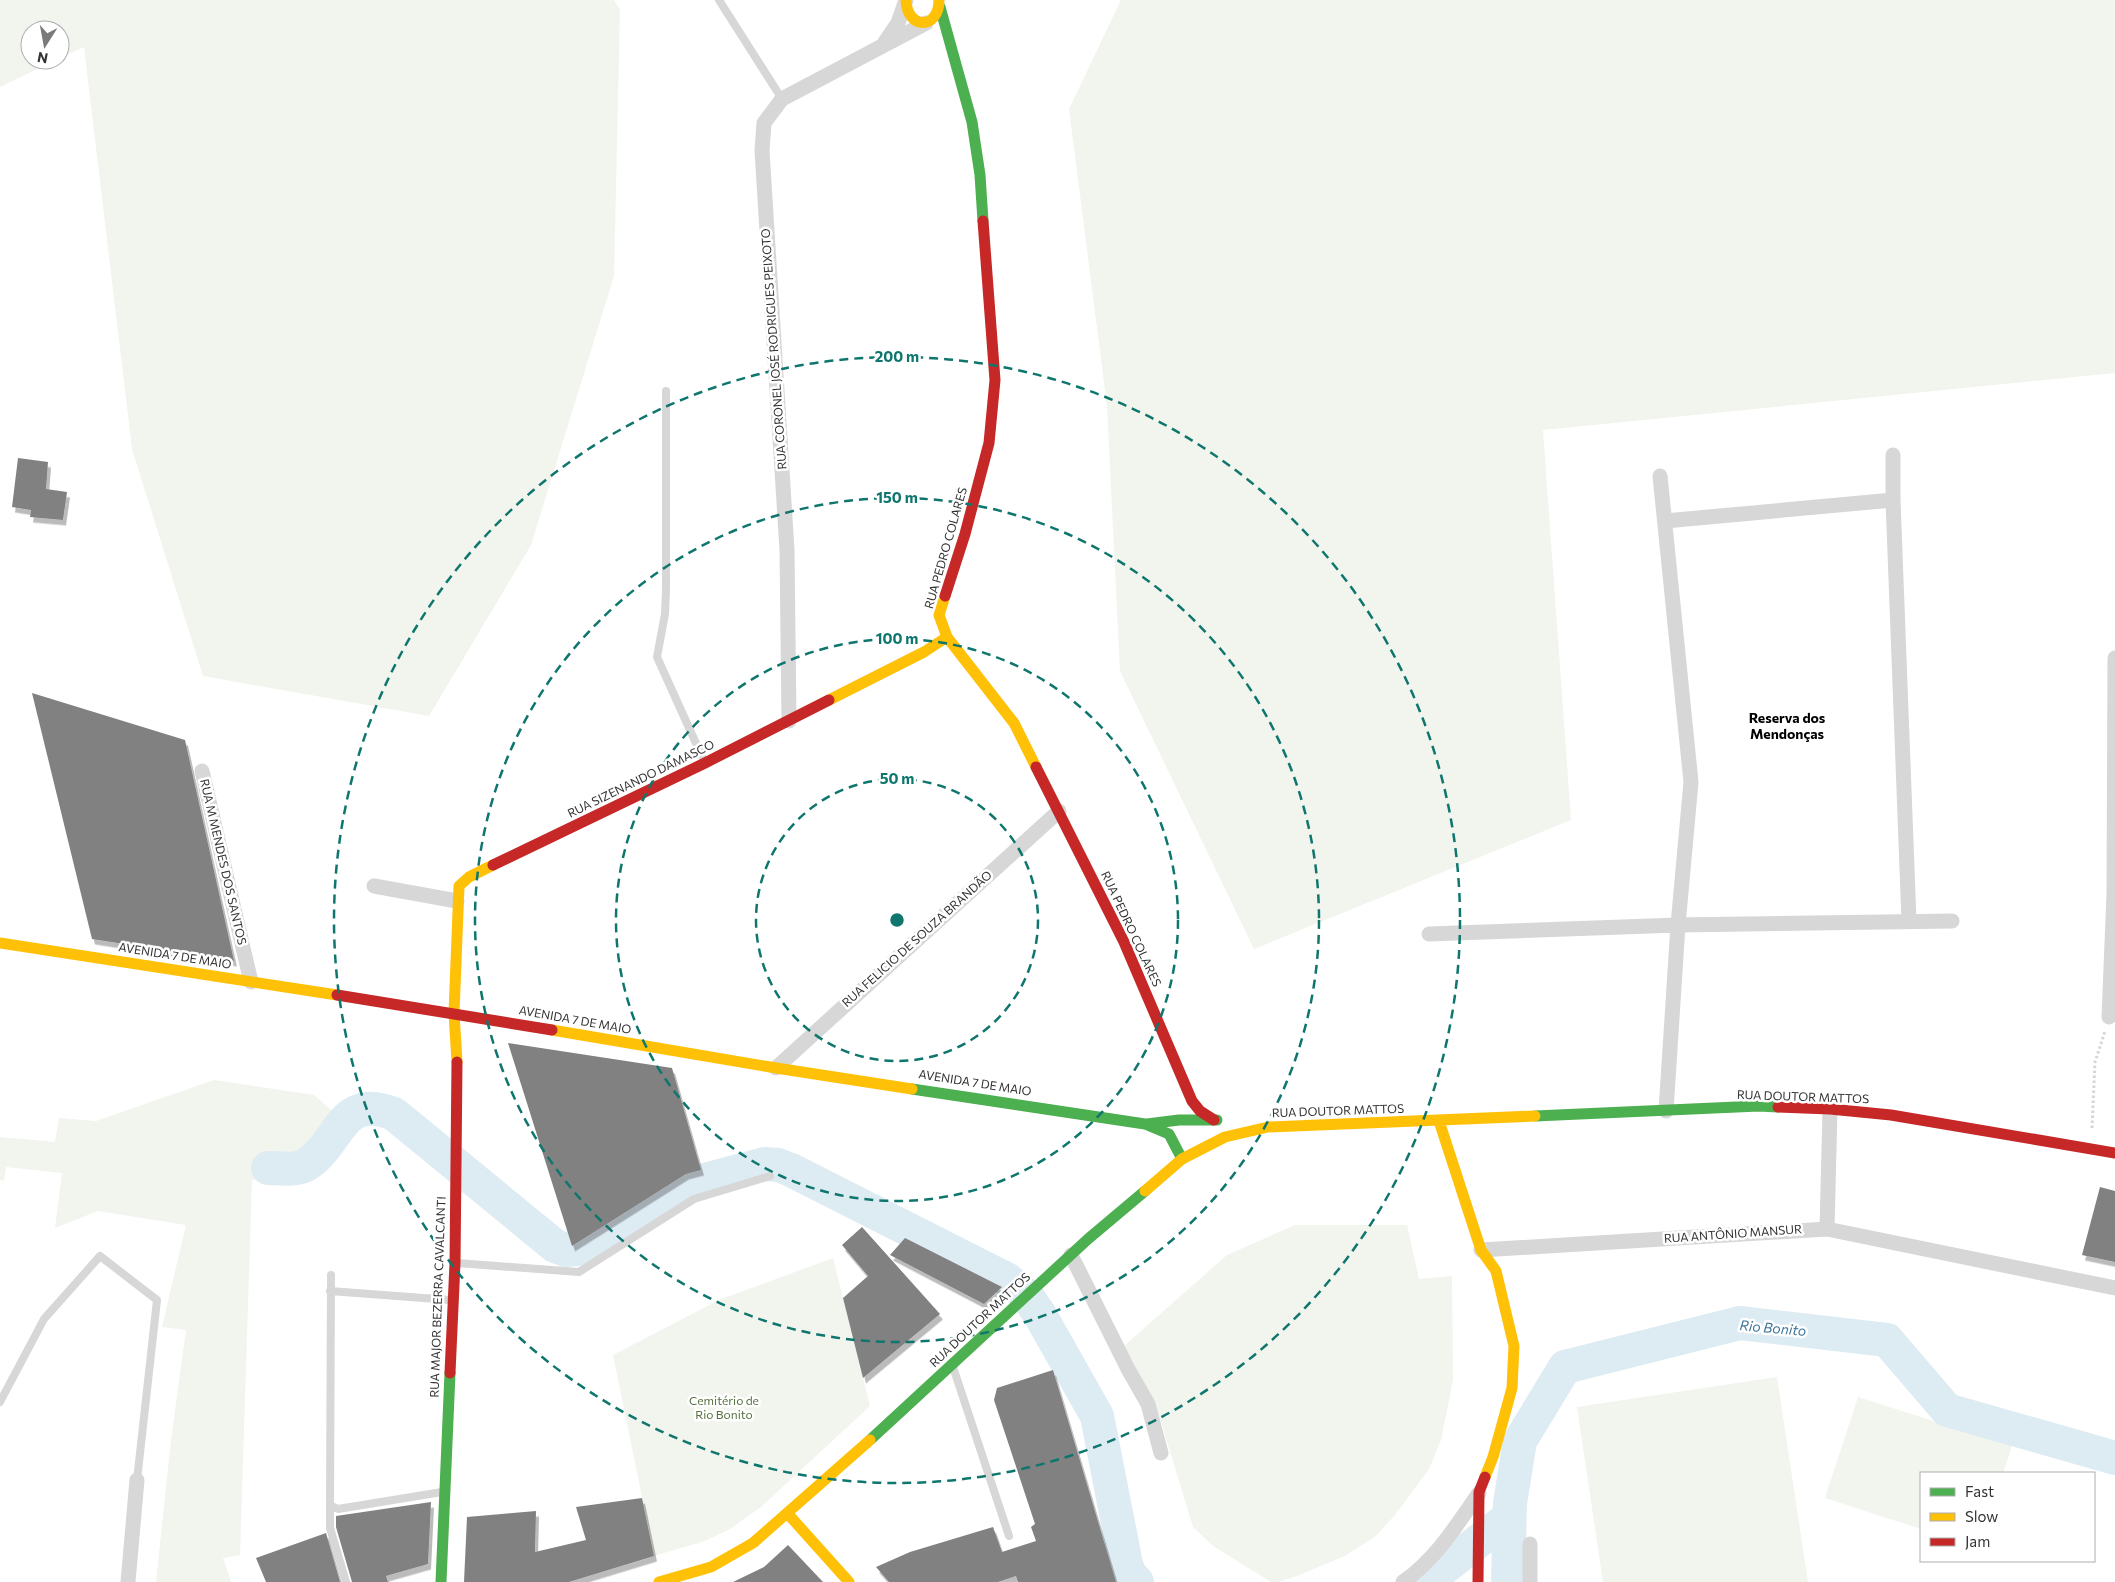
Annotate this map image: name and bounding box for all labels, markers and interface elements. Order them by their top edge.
north arrow [20,20,70,70]
text: N [36,49,49,68]
street label: RUA CORONEL JOSÉ RODRIGUES PEIXOTO [758,228,789,470]
text: 200 m [875,347,919,365]
street label: RUA PEDRO COLARES [921,485,969,610]
text: 150 m [876,488,918,506]
text: 100 m [876,629,918,647]
district label: Reserva dos Mendonças [1749,709,1826,742]
street label: RUA SIZENANDO DAMASCO [565,736,716,820]
text: 50 m [880,769,914,787]
street label: RUA M MENDES DOS SANTOS [198,777,250,946]
street label: RUA FELICIO DE SOUZA BRANDÃO [839,867,994,1009]
street label: RUA PEDRO COLARES [1099,869,1165,988]
centre of rings [888,911,906,929]
street label: AVENIDA 7 DE MAIO [118,939,233,971]
street label: AVENIDA 7 DE MAIO [518,1002,633,1036]
street label: AVENIDA 7 DE MAIO [918,1066,1033,1098]
street label: RUA DOUTOR MATTOS [1737,1087,1869,1105]
street label: RUA DOUTOR MATTOS [1272,1101,1404,1119]
street label: RUA MAJOR BEZERRA CAVALCANTI [426,1196,449,1398]
street label: RUA ANTÔNIO MANSUR [1663,1221,1802,1245]
street label: RUA DOUTOR MATTOS [926,1269,1032,1369]
water label: Rio Bonito [1739,1316,1807,1339]
park label: Cemitério de Rio Bonito [689,1393,759,1421]
legend [1920,1472,2095,1562]
text: Fast [1965,1482,1994,1500]
text: Slow [1965,1507,1998,1525]
text: Jam [1965,1532,1990,1550]

